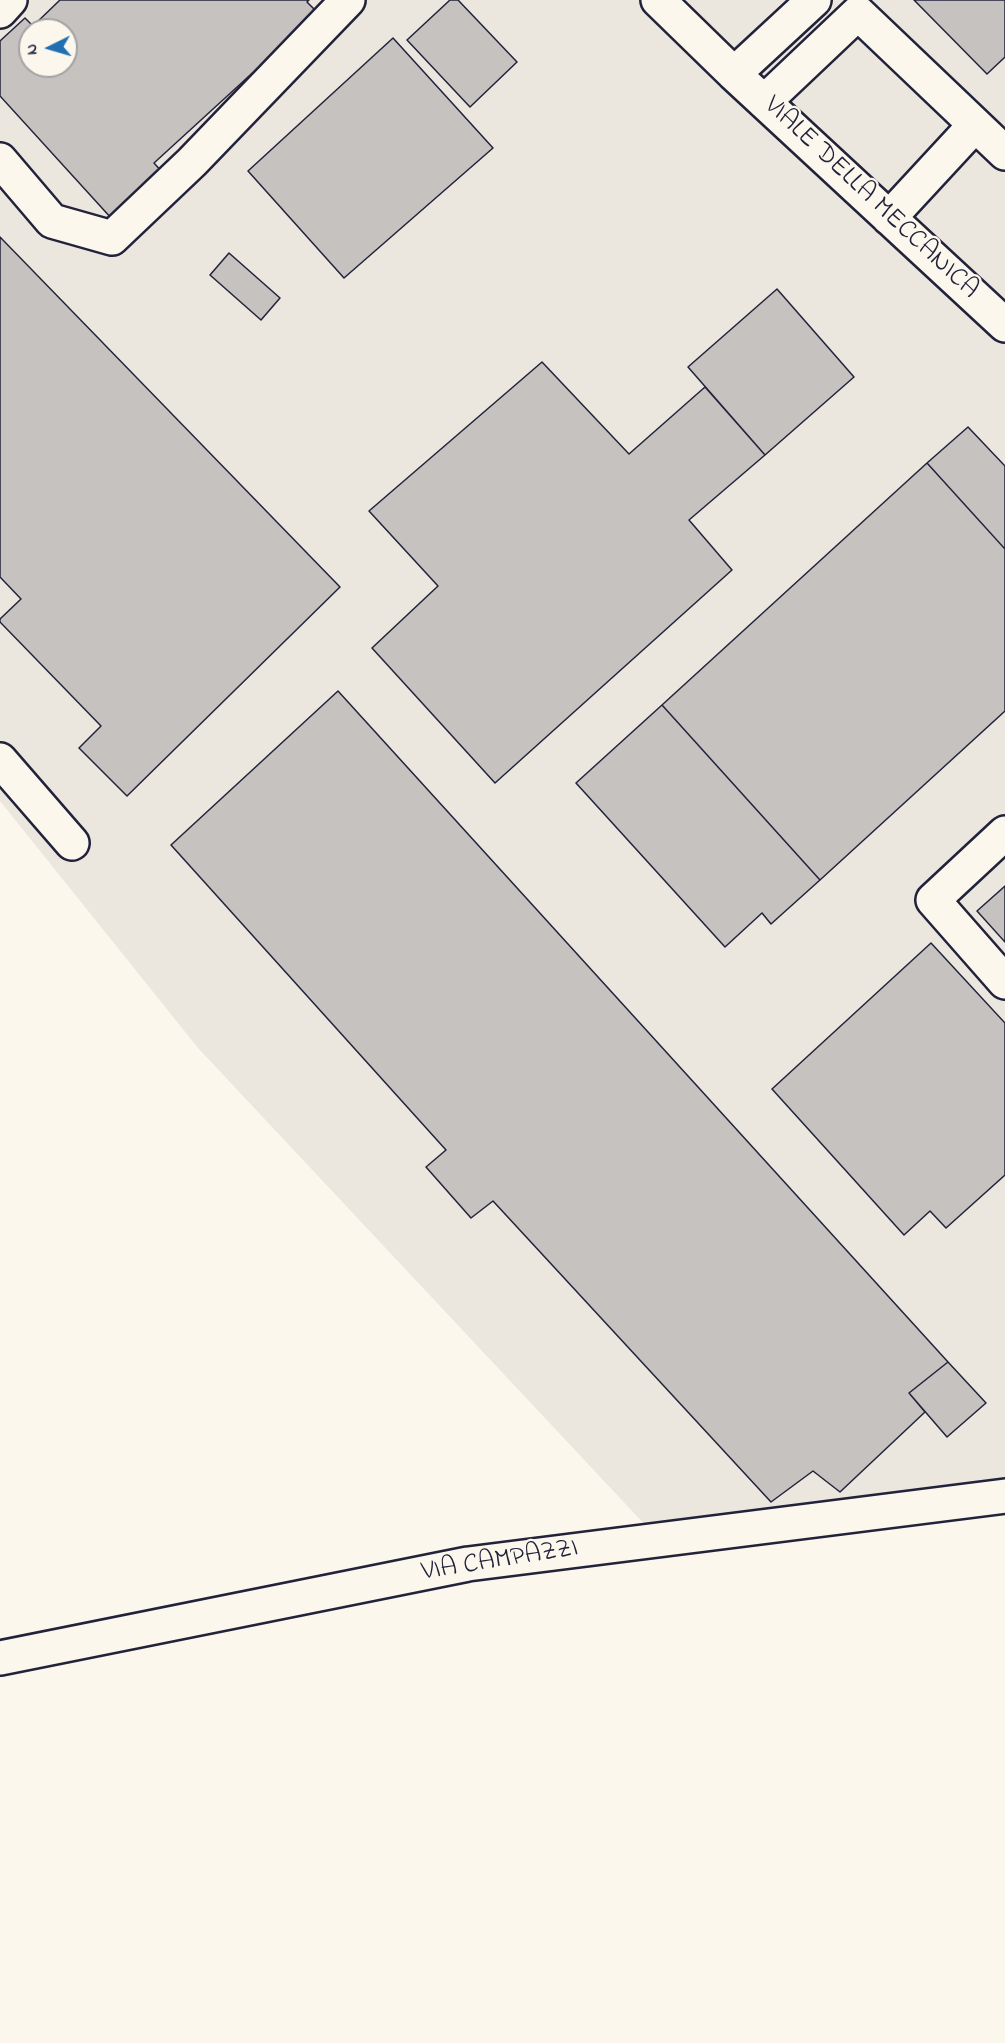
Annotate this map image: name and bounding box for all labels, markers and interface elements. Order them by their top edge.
north arrow [18,18,78,78]
text: N [20,43,44,56]
street label: VIALE DELLA MECCANICA [756,91,984,307]
street label: VIA CAMPAZZI [419,1534,581,1590]

